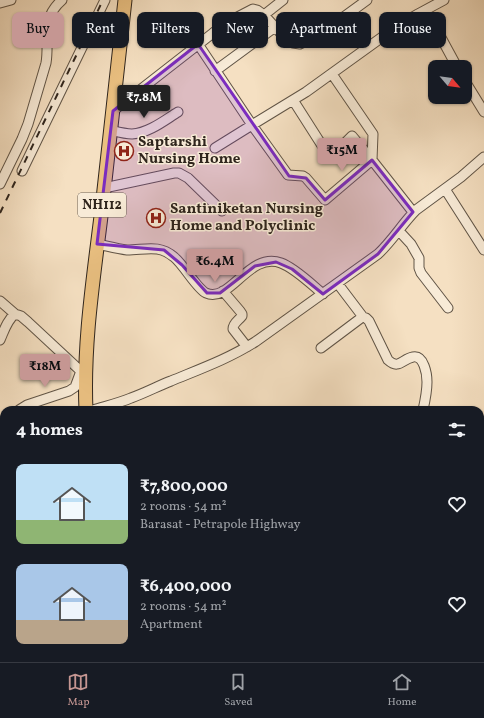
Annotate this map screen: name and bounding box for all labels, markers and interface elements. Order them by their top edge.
chip: Buy [12,12,64,48]
chip: Rent [72,12,129,48]
chip: Filters [137,12,204,48]
chip: New [212,12,268,48]
chip: Apartment [276,12,371,48]
chip: House [379,12,446,48]
north arrow [428,60,472,104]
map controls [428,60,472,104]
pin: ₹7.8M [116,85,172,119]
text: ₹7.8M [126,89,162,107]
place label: Saptarshi Nursing Home [138,132,241,170]
pin: ₹15M [318,138,366,172]
hospital icon: Saptarshi Nursing Home [113,140,135,162]
text: ₹15M [326,142,358,160]
road number: NH112 [78,193,126,217]
place label: Santiniketan Nursing Home and Polyclinic [170,199,323,237]
hospital icon: Santiniketan Nursing Home and Polyclinic [145,207,167,229]
pin: ₹6.4M [187,249,243,283]
text: ₹6.4M [196,253,234,271]
pin: ₹18M [21,354,69,388]
text: ₹18M [29,358,61,376]
text: 4 homes [16,419,83,442]
icon: filters [446,419,468,441]
text: ₹7,800,000 [140,475,228,498]
icon: home [48,480,96,528]
icon: heart [446,493,468,515]
text: 2 rooms · 54 m² [140,498,227,516]
text: Barasat - Petrapole Highway [140,516,301,534]
text: ₹6,400,000 [140,575,231,598]
icon: home [48,580,96,628]
icon: heart [446,593,468,615]
text: 2 rooms · 54 m² [140,598,227,616]
text: Apartment [140,616,203,634]
tab: Map [67,671,89,710]
tab: Saved [224,671,253,710]
tab: Home [387,671,417,710]

